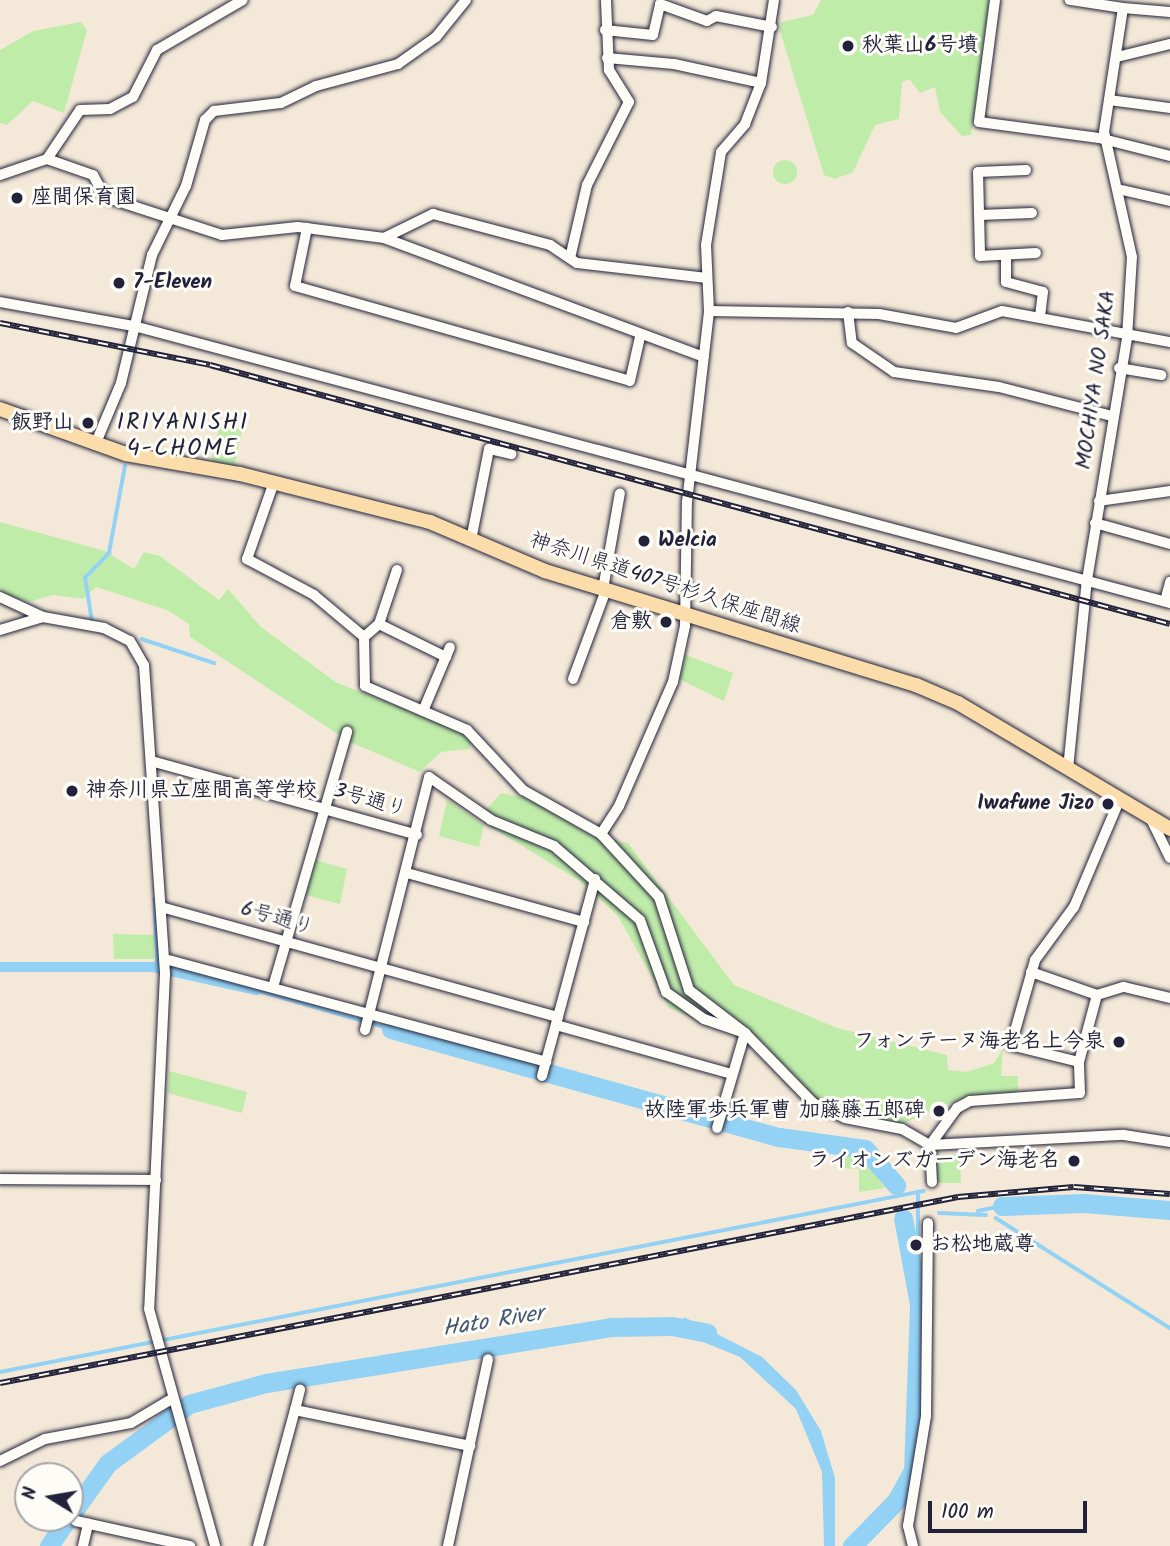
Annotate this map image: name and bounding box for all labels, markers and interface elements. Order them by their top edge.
place label: 秋葉山6号墳 [862,33,978,59]
marker: 秋葉山6号墳 [840,38,856,54]
place label: 座間保育園 [31,185,136,211]
marker: 座間保育園 [9,190,25,206]
place label: 7-Eleven [133,270,212,296]
marker: 7-Eleven [111,275,127,291]
street label: MOCHIYA NO SAKA [1072,289,1122,471]
district label: IRIYANISHI 4-CHOME [118,409,248,463]
place label: 飯野山 [11,410,74,436]
marker: 飯野山 [80,415,96,431]
street label: 神奈川県道407号杉久保座間線 [526,528,804,640]
place label: Welcia [658,528,717,554]
marker: Welcia [636,533,652,549]
place label: 倉敷 [610,609,652,635]
marker: 倉敷 [658,614,674,630]
place label: 神奈川県立座間高等学校 [86,778,317,804]
street label: 3号通り [330,779,410,823]
marker: 神奈川県立座間高等学校 [64,783,80,799]
place label: Iwafune Jizo [977,791,1094,817]
marker: Iwafune Jizo [1100,796,1116,812]
street label: 6号通り [238,897,316,941]
place label: フォンテーヌ海老名上今泉 [853,1029,1105,1055]
marker: フォンテーヌ海老名上今泉 [1111,1034,1127,1050]
place label: 故陸軍歩兵軍曹 加藤藤五郎碑 [644,1098,925,1124]
marker: 故陸軍歩兵軍曹 加藤藤五郎碑 [931,1103,947,1119]
place label: ライオンズガーデン海老名 [808,1148,1060,1174]
marker: ライオンズガーデン海老名 [1066,1153,1082,1169]
place label: お松地蔵尊 [930,1232,1035,1258]
marker: お松地蔵尊 [908,1237,924,1253]
water label: Hato River [441,1300,545,1344]
north arrow [14,1462,84,1532]
text: N [14,1485,46,1502]
scale bar [932,1486,1091,1530]
text: 100 m [941,1496,994,1529]

